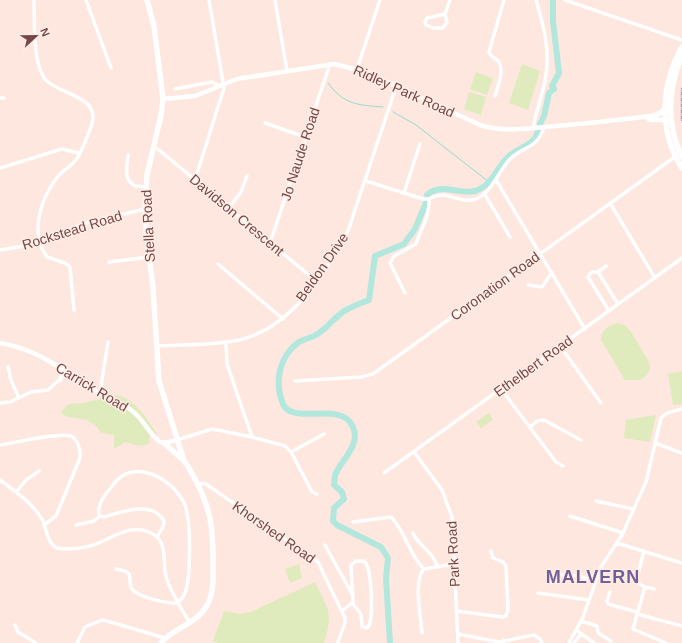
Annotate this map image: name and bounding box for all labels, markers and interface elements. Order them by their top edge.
north arrow [16,16,56,56]
text: N [38,26,52,38]
street label: Ridley Park Road [351,62,457,120]
street label: Jo Naude Road [277,105,323,203]
street label: Davidson Crescent [187,171,288,259]
street label: Stella Road [138,189,158,263]
street label: Rockstead Road [20,207,124,253]
street label: Beldon Drive [292,229,352,304]
street label: Coronation Road [447,248,543,324]
street label: Ethelbert Road [491,332,575,400]
street label: Carrick Road [53,359,131,415]
street label: Khorshed Road [230,498,318,566]
street label: Park Road [443,521,463,587]
district label: MALVERN [546,567,640,587]

